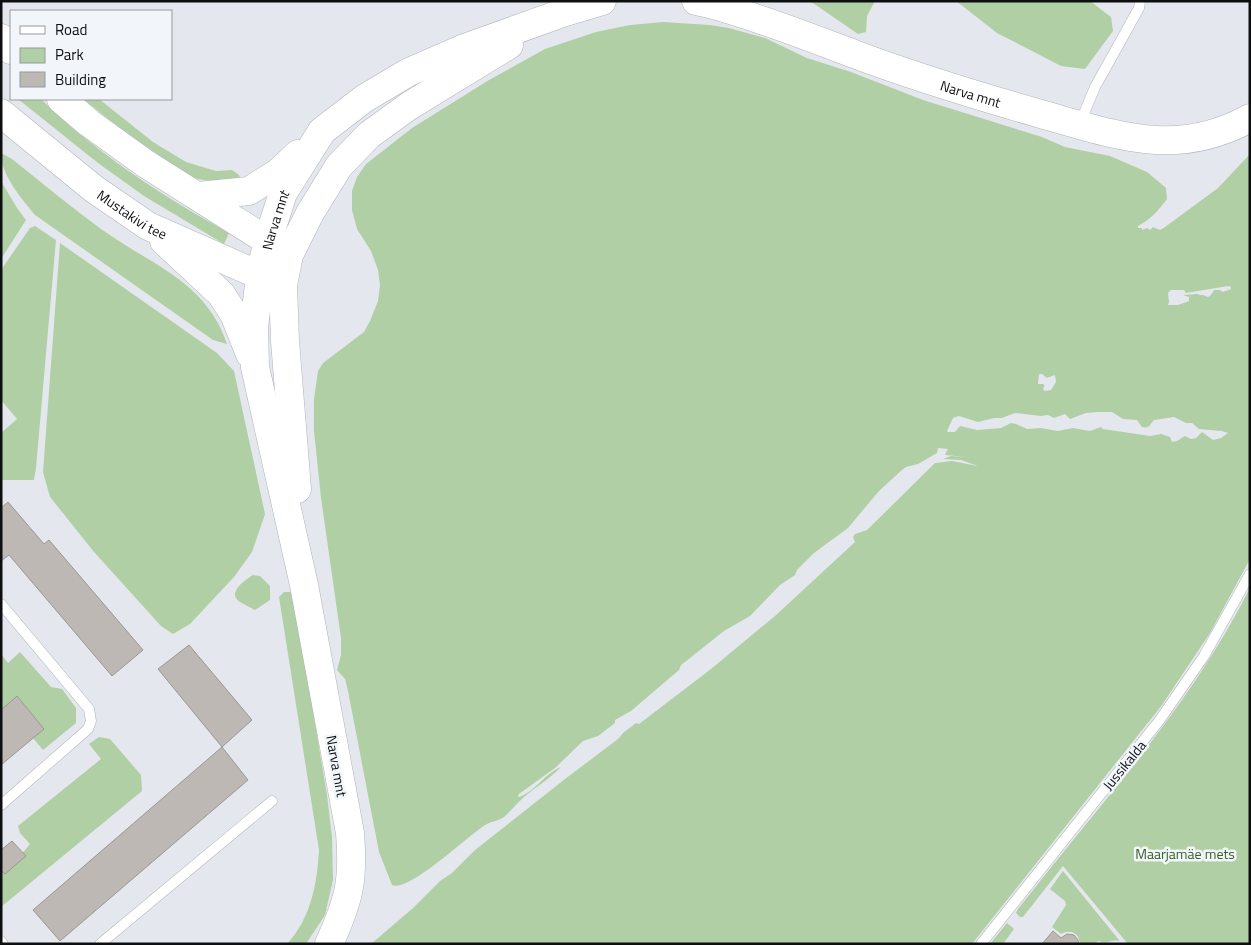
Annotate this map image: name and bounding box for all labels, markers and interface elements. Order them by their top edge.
legend [10,10,172,100]
text: Road [55,18,87,41]
text: Park [55,43,84,66]
text: Building [55,68,106,91]
street label: Narva mnt [938,74,1004,112]
street label: Mustakivi tee [93,184,171,244]
street label: Narva mnt [256,185,294,252]
street label: Narva mnt [321,734,353,798]
street label: Jussikalda [1097,736,1151,794]
park label: Maarjamäe mets [1135,843,1235,864]

